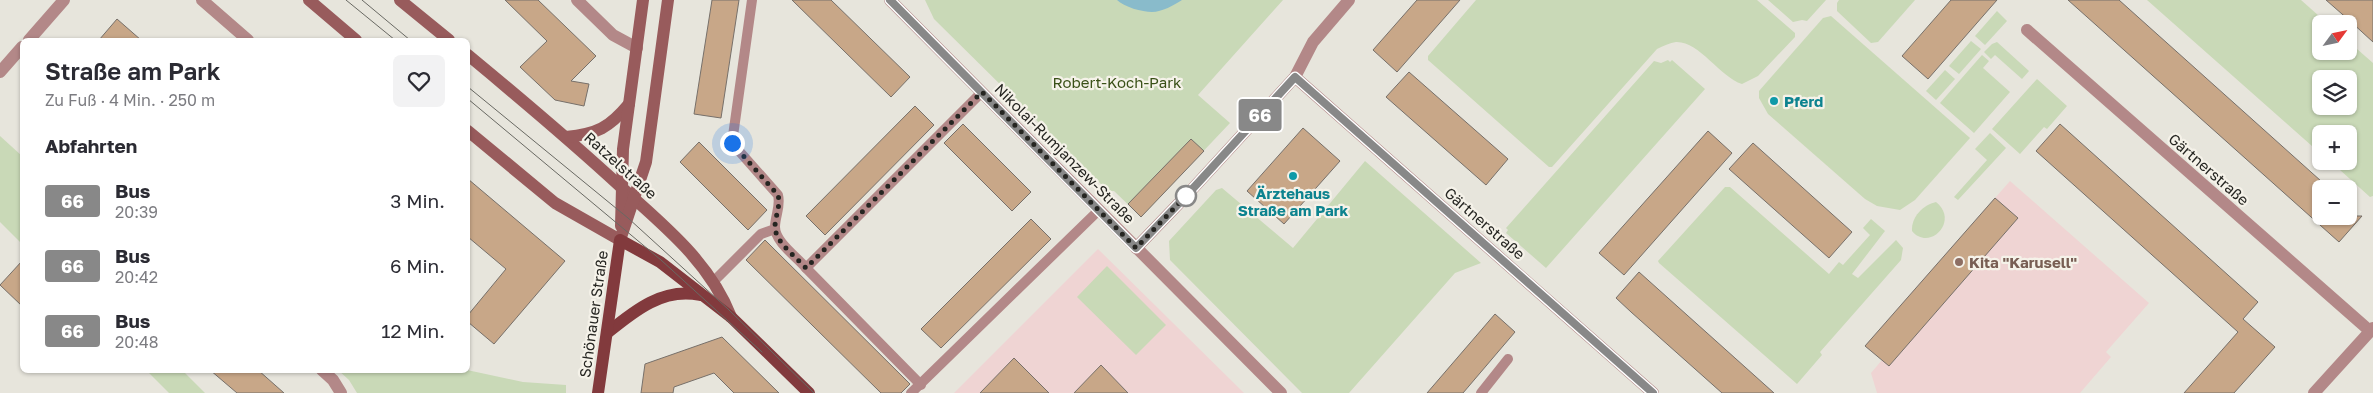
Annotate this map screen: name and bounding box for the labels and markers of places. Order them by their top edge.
place label: Pferd [1784,92,1823,110]
marker: Pferd [1768,95,1780,107]
marker: Ärztehaus Straße am Park [1287,170,1299,182]
place label: Ärztehaus Straße am Park [1238,184,1349,219]
unlabelled marker [1175,185,1197,207]
place label: Kita "Karusell" [1969,253,2077,271]
marker: Kita "Karusell" [1953,256,1965,268]

